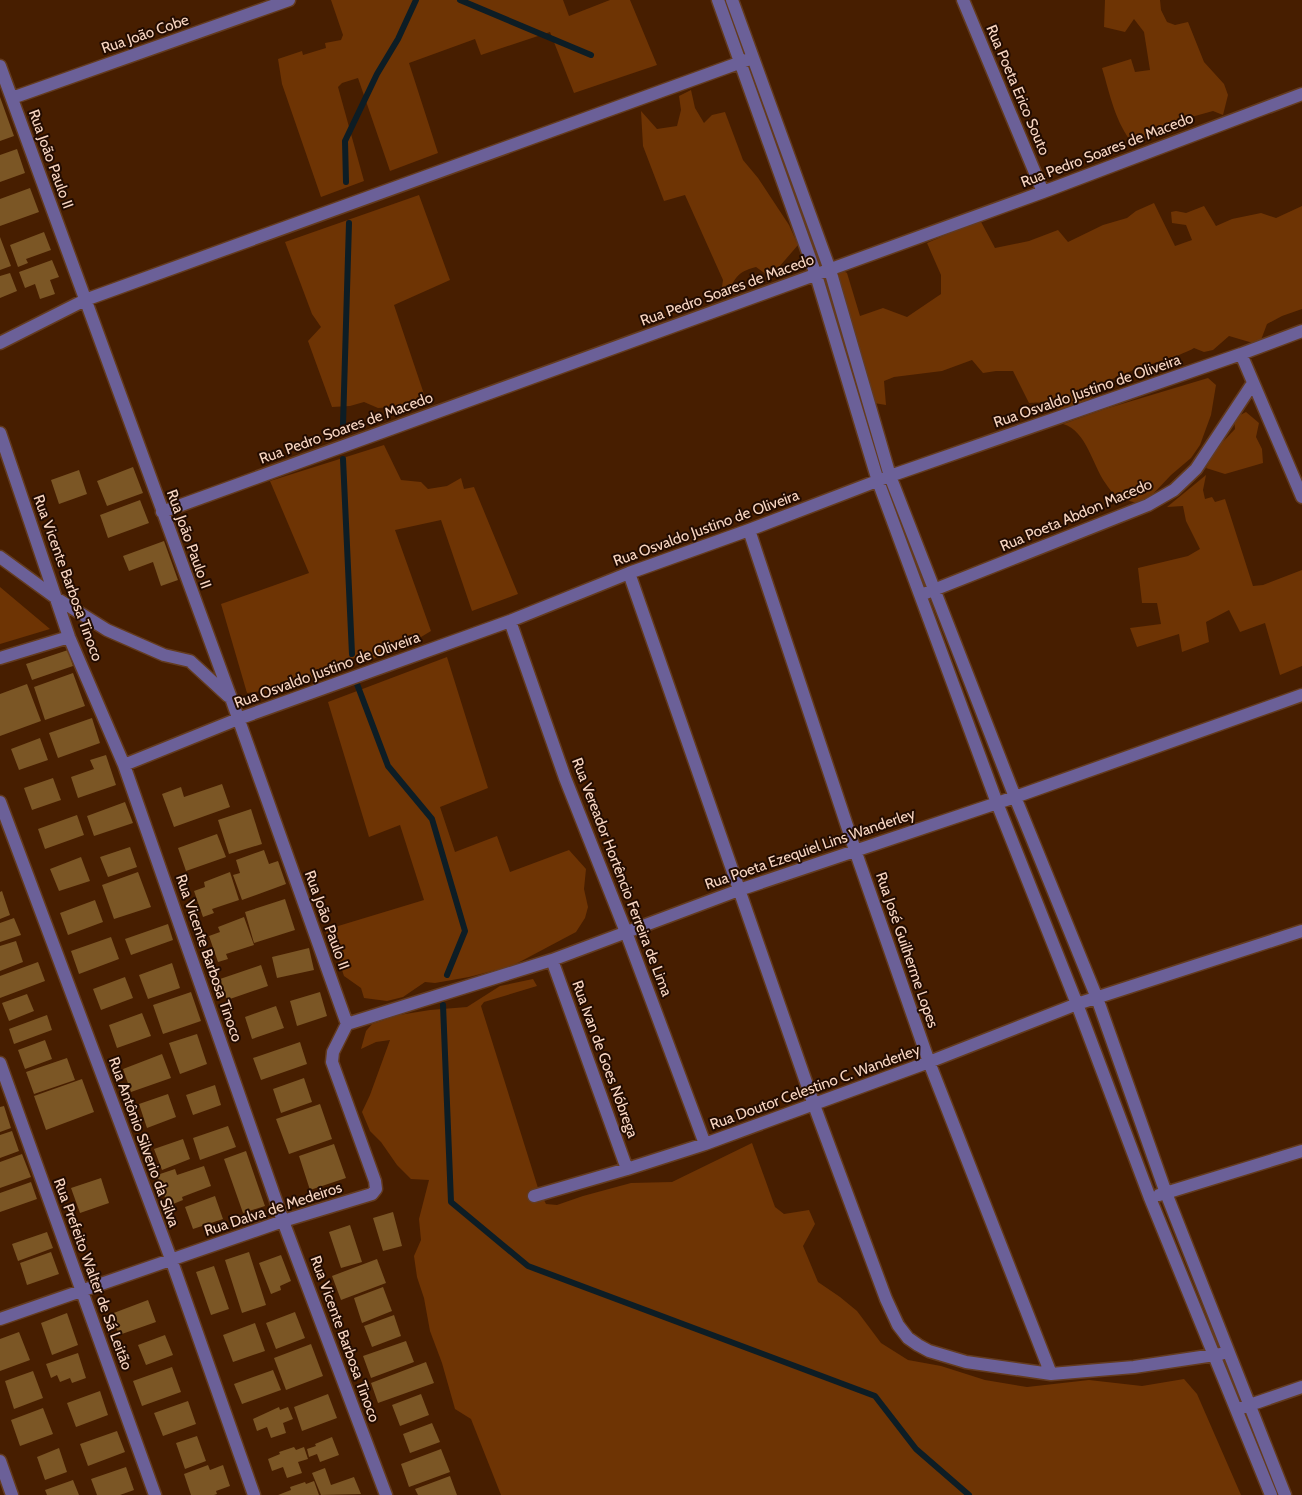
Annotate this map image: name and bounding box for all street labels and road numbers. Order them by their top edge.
street label: Rua João Cobe [99,11,191,57]
street label: Rua Poeta Erico Souto [982,22,1054,158]
street label: Rua João Paulo II [25,107,77,211]
street label: Rua Pedro Soares de Macedo [1018,109,1196,191]
street label: Rua Pedro Soares de Macedo [638,250,816,330]
street label: Rua Osvaldo Justino de Oliveira [991,350,1184,431]
street label: Rua Pedro Soares de Macedo [257,388,435,468]
street label: Rua Poeta Abdon Macedo [997,475,1155,555]
street label: Rua Osvaldo Justino de Oliveira [611,486,802,570]
street label: Rua João Paulo II [163,487,215,591]
street label: Rua Vicente Barbosa Tinoco [29,492,107,664]
street label: Rua Osvaldo Justino de Oliveira [232,628,423,712]
street label: Rua Vereador Hortêncio Ferreira de Lima [568,755,676,1000]
street label: Rua Poeta Ezequiel Lins Wanderley [702,804,918,894]
street label: Rua João Paulo II [301,868,353,972]
street label: Rua José Guilherme Lopes [872,870,942,1030]
street label: Rua Vicente Barbosa Tinoco [172,872,246,1044]
street label: Rua Ivan de Goes Nóbrega [568,978,642,1141]
street label: Rua Doutor Celestino C. Wanderley [708,1040,923,1133]
street label: Rua Antônio Silverio da Silva [105,1055,183,1230]
street label: Rua Prefeito Walter de Sá Leitão [50,1176,136,1372]
street label: Rua Dalva de Medeiros [202,1178,344,1240]
street label: Rua Vicente Barbosa Tinoco [306,1253,384,1425]

